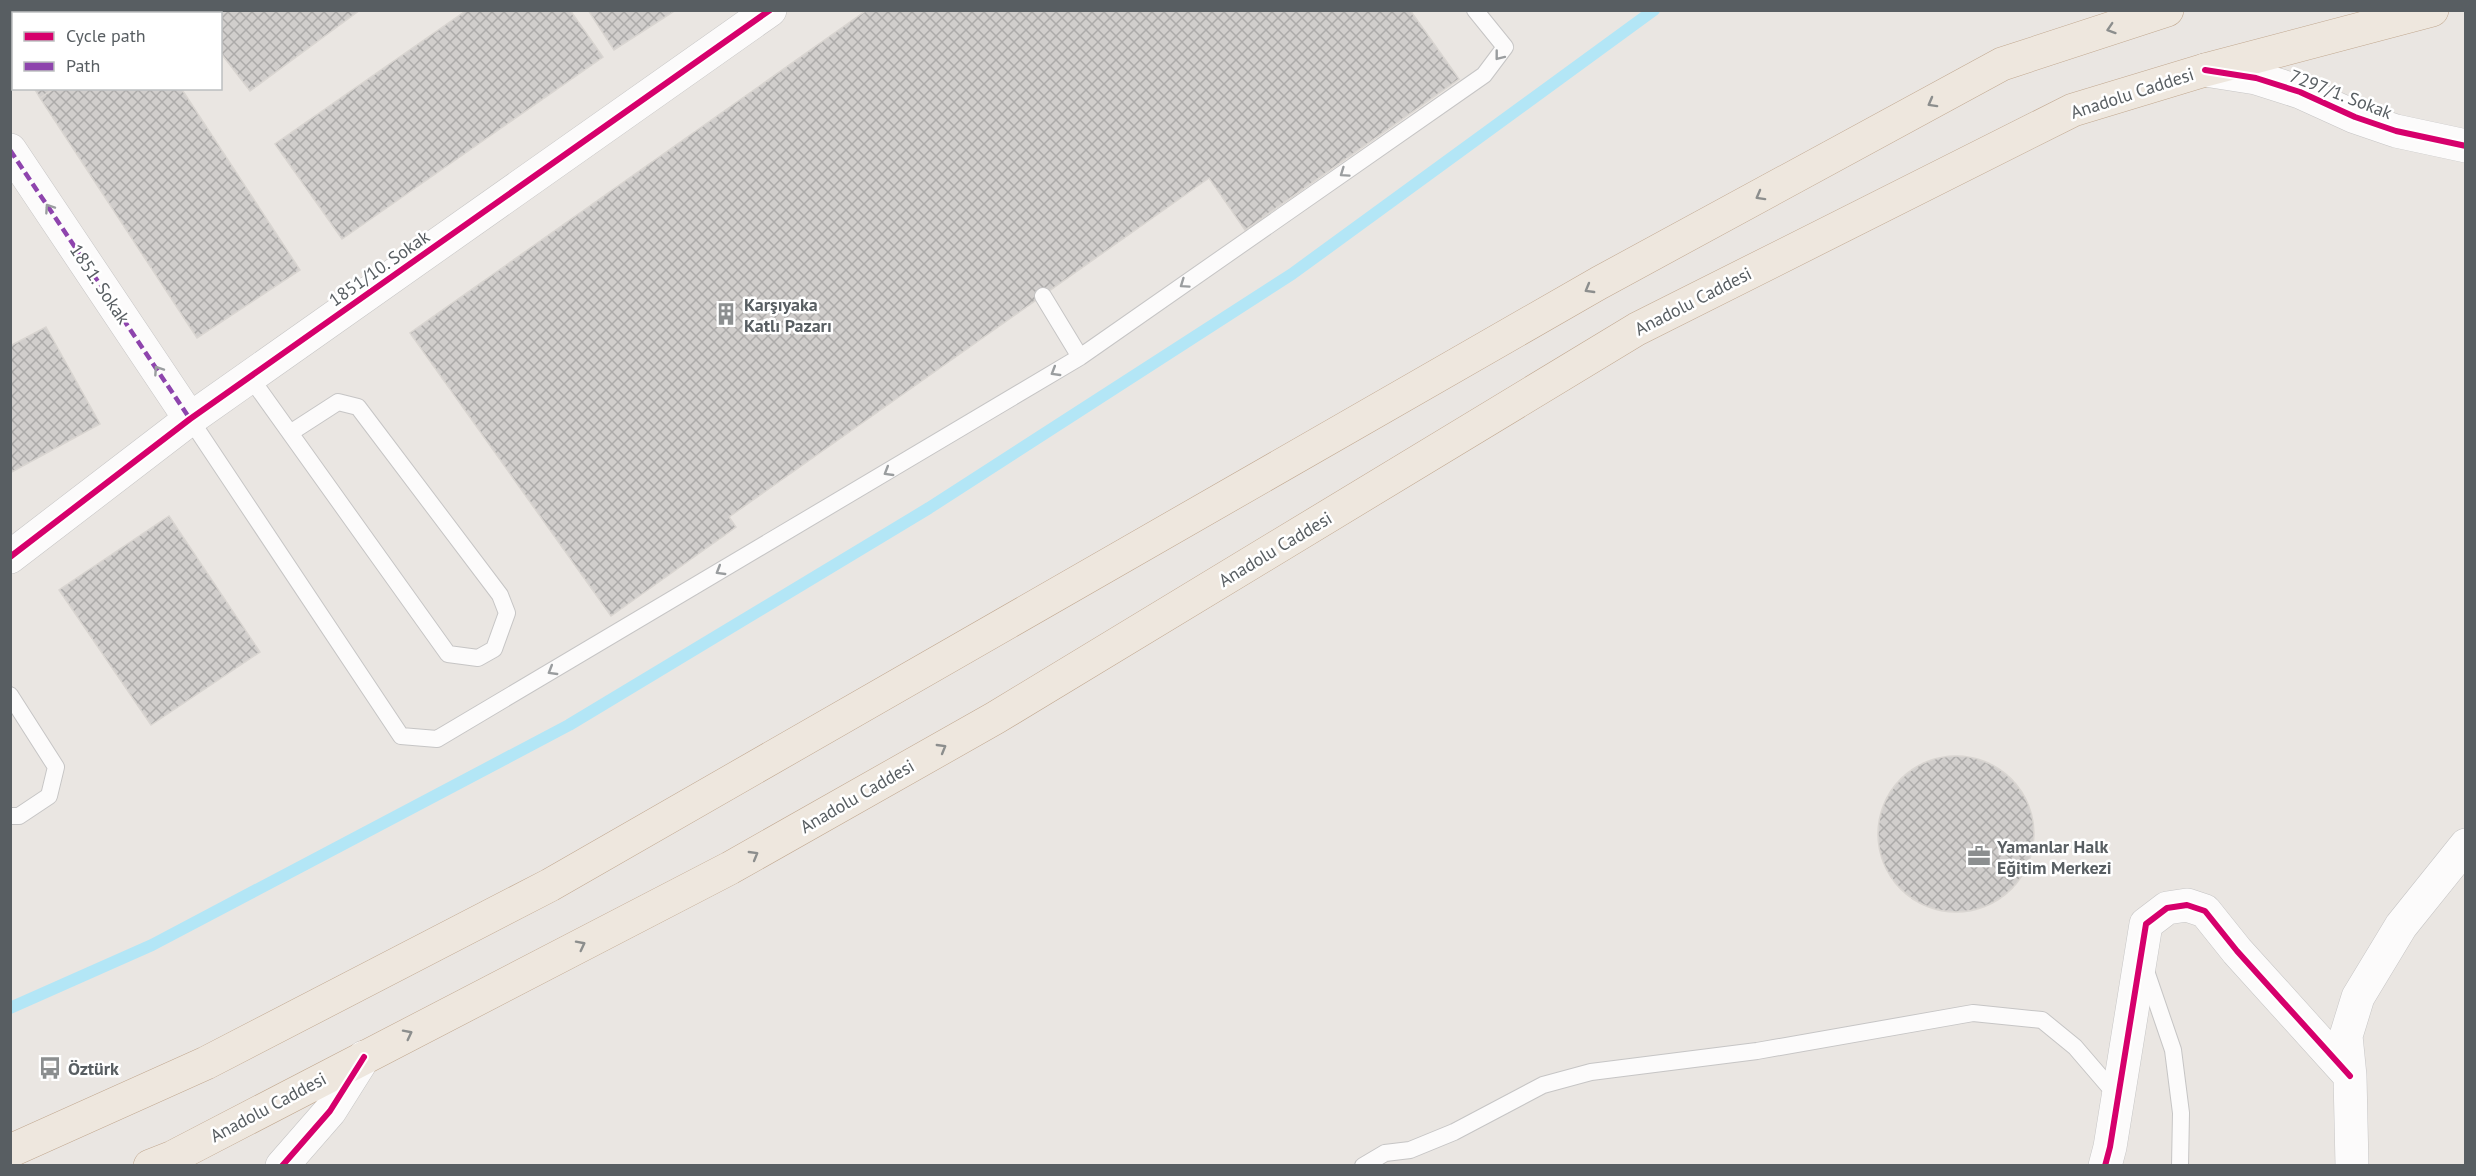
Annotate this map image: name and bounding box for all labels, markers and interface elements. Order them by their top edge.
legend [12,12,222,90]
one-way arrow [2106,21,2117,34]
text: Cycle path [66,24,146,47]
one-way arrow [1495,49,1506,60]
text: Path [66,54,100,77]
street label: Anadolu Caddesi [2067,62,2197,124]
street label: 7297/1. Sokak [2286,64,2396,124]
one-way arrow [1927,96,1938,107]
one-way arrow [1340,166,1351,177]
one-way arrow [1756,189,1767,200]
one-way arrow [45,204,56,215]
street label: 1851/10. Sokak [324,225,434,311]
street label: 1851. Sokak [65,239,135,329]
street label: Anadolu Caddesi [1631,262,1755,340]
one-way arrow [1180,277,1191,288]
one-way arrow [1585,282,1595,293]
place label: Karşıyaka Katlı Pazarı [744,293,832,337]
building icon: Karşıyaka Katlı Pazarı [713,301,739,327]
one-way arrow [1051,365,1061,376]
one-way arrow [153,366,165,376]
one-way arrow [884,464,894,476]
street label: Anadolu Caddesi [1214,506,1336,592]
one-way arrow [716,564,726,576]
one-way arrow [548,663,558,675]
one-way arrow [936,744,946,756]
street label: Anadolu Caddesi [796,754,918,838]
place label: Yamanlar Halk Eğitim Merkezi [1996,835,2112,879]
office icon: Yamanlar Halk Eğitim Merkezi [1966,843,1992,869]
one-way arrow [748,851,758,862]
one-way arrow [575,941,586,952]
one-way arrow [402,1030,412,1041]
bus stop icon: Öztürk [37,1055,63,1081]
place label: Öztürk [68,1057,119,1080]
street label: Anadolu Caddesi [206,1067,330,1147]

